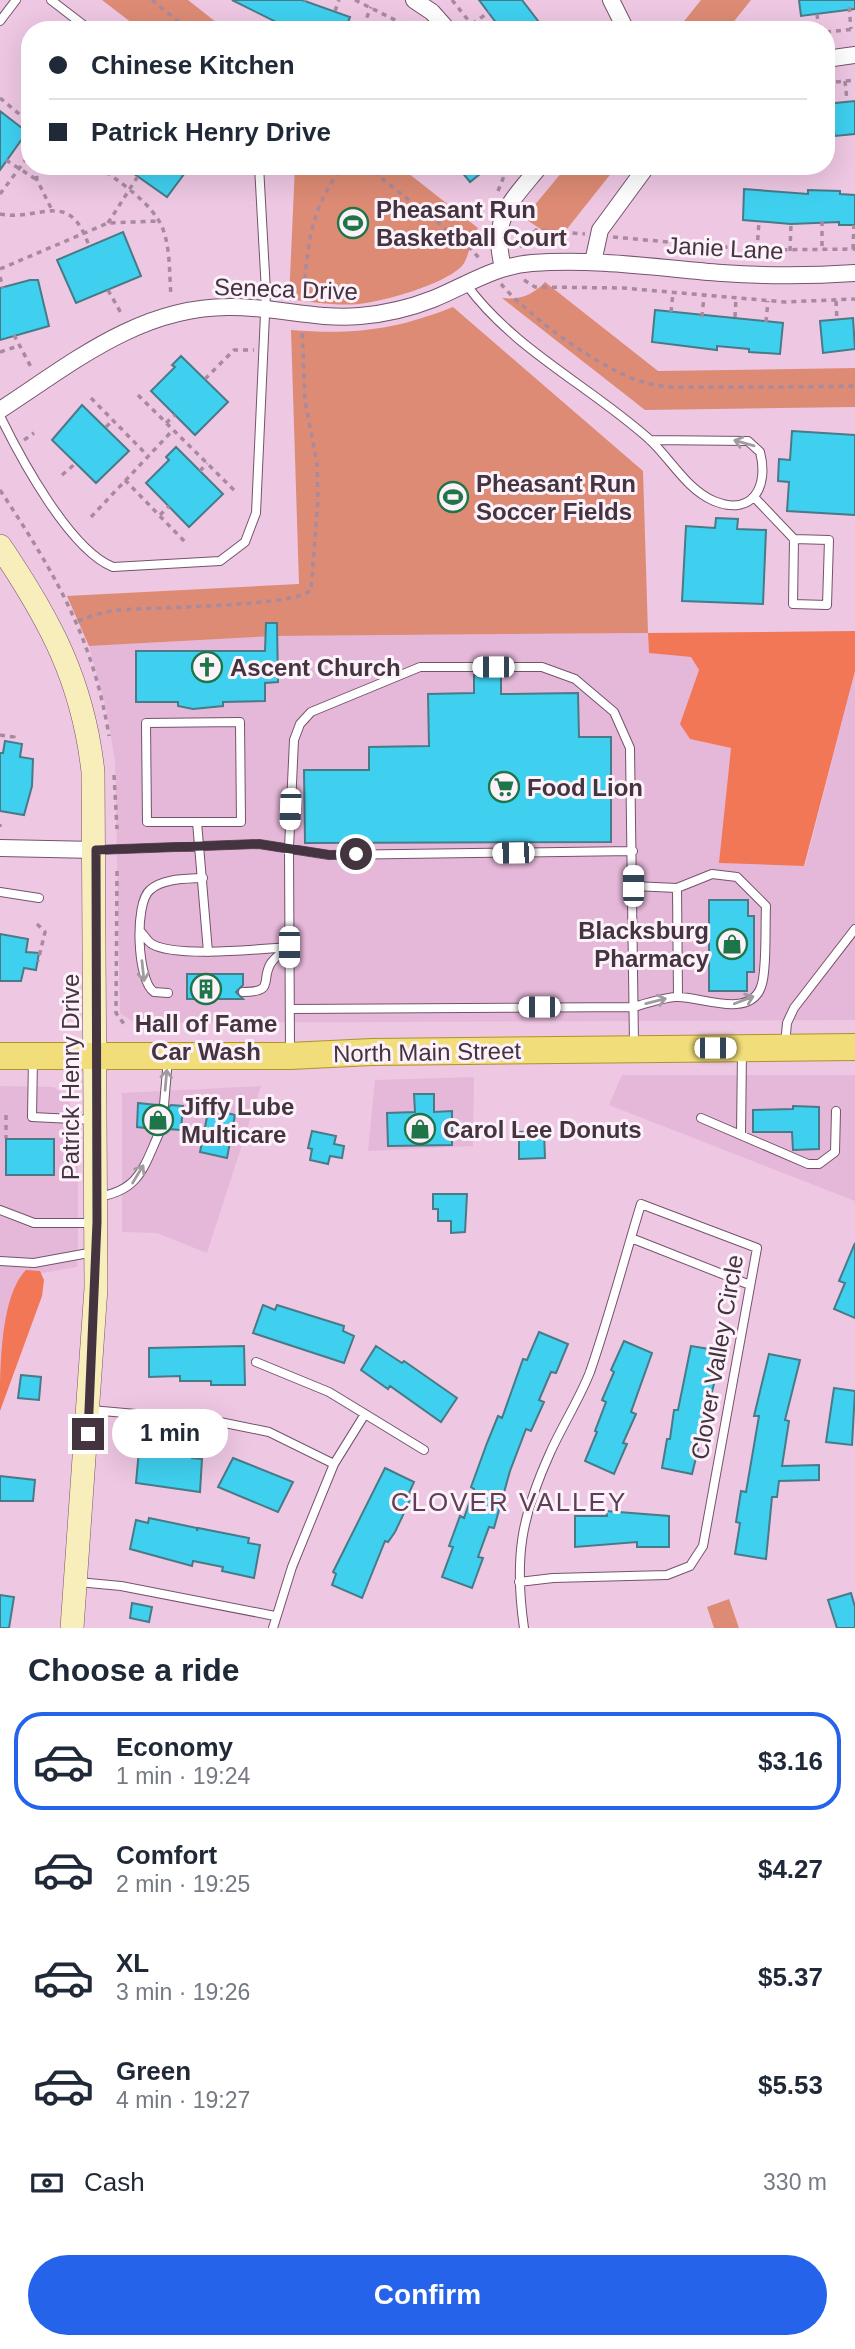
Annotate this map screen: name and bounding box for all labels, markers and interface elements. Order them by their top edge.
text: Chinese Kitchen [91,50,295,80]
text: Patrick Henry Drive [91,117,331,147]
place label: Pheasant Run Basketball Court [376,196,567,251]
sports icon: Pheasant Run Basketball Court [336,206,370,240]
street label: Janie Lane [666,231,784,265]
street label: Seneca Drive [214,273,358,305]
one-way arrow [734,435,756,448]
place label: Pheasant Run Soccer Fields [476,470,636,525]
sports icon: Pheasant Run Soccer Fields [436,480,470,514]
church icon: Ascent Church [190,650,224,684]
place label: Ascent Church [230,654,401,681]
car [473,657,515,678]
supermarket icon: Food Lion [487,770,521,804]
place label: Food Lion [527,774,643,801]
car [279,788,302,830]
route start [340,838,372,870]
car [492,842,535,864]
car [623,865,644,907]
place label: Blacksburg Pharmacy [578,917,710,972]
car [279,926,300,968]
shop icon: Blacksburg Pharmacy [715,927,749,961]
one-way arrow [137,959,150,982]
building icon: Hall of Fame Car Wash [189,972,223,1006]
street label: Patrick Henry Drive [57,974,84,1180]
one-way arrow [733,992,754,1005]
one-way arrow [644,994,667,1008]
car [519,997,561,1018]
place label: Hall of Fame Car Wash [135,1010,277,1065]
street label: North Main Street [333,1037,522,1067]
car [695,1038,737,1059]
one-way arrow [160,1069,173,1092]
place label: Jiffy Lube Multicare [181,1093,294,1148]
shop icon: Jiffy Lube Multicare [141,1103,175,1137]
shop icon: Carol Lee Donuts [403,1112,437,1146]
place label: Carol Lee Donuts [443,1116,642,1143]
one-way arrow [131,1164,145,1184]
street label: Clover Valley Circle [686,1252,748,1462]
callout: 1 min [112,1410,228,1458]
route end [72,1418,104,1450]
text: 1 min [140,1420,200,1446]
district label: CLOVER VALLEY [391,1487,627,1517]
text: Choose a ride [28,1652,240,1688]
icon: car [32,1730,95,1793]
text: Economy [116,1732,233,1762]
text: $3.16 [758,1746,823,1776]
text: 1 min · 19:24 [116,1763,250,1789]
icon: car [32,1838,95,1901]
text: Comfort [116,1840,217,1870]
text: $4.27 [758,1854,823,1884]
text: 2 min · 19:25 [116,1871,250,1897]
icon: car [32,1946,95,2009]
text: XL [116,1948,149,1978]
text: $5.37 [758,1962,823,1992]
text: 3 min · 19:26 [116,1979,250,2005]
icon: car [32,2054,95,2117]
text: Green [116,2056,191,2086]
text: $5.53 [758,2070,823,2100]
text: 4 min · 19:27 [116,2087,250,2113]
icon: cash [28,2164,66,2202]
text: Cash [84,2167,145,2197]
text: 330 m [763,2169,827,2195]
button: Confirm [28,2255,827,2335]

